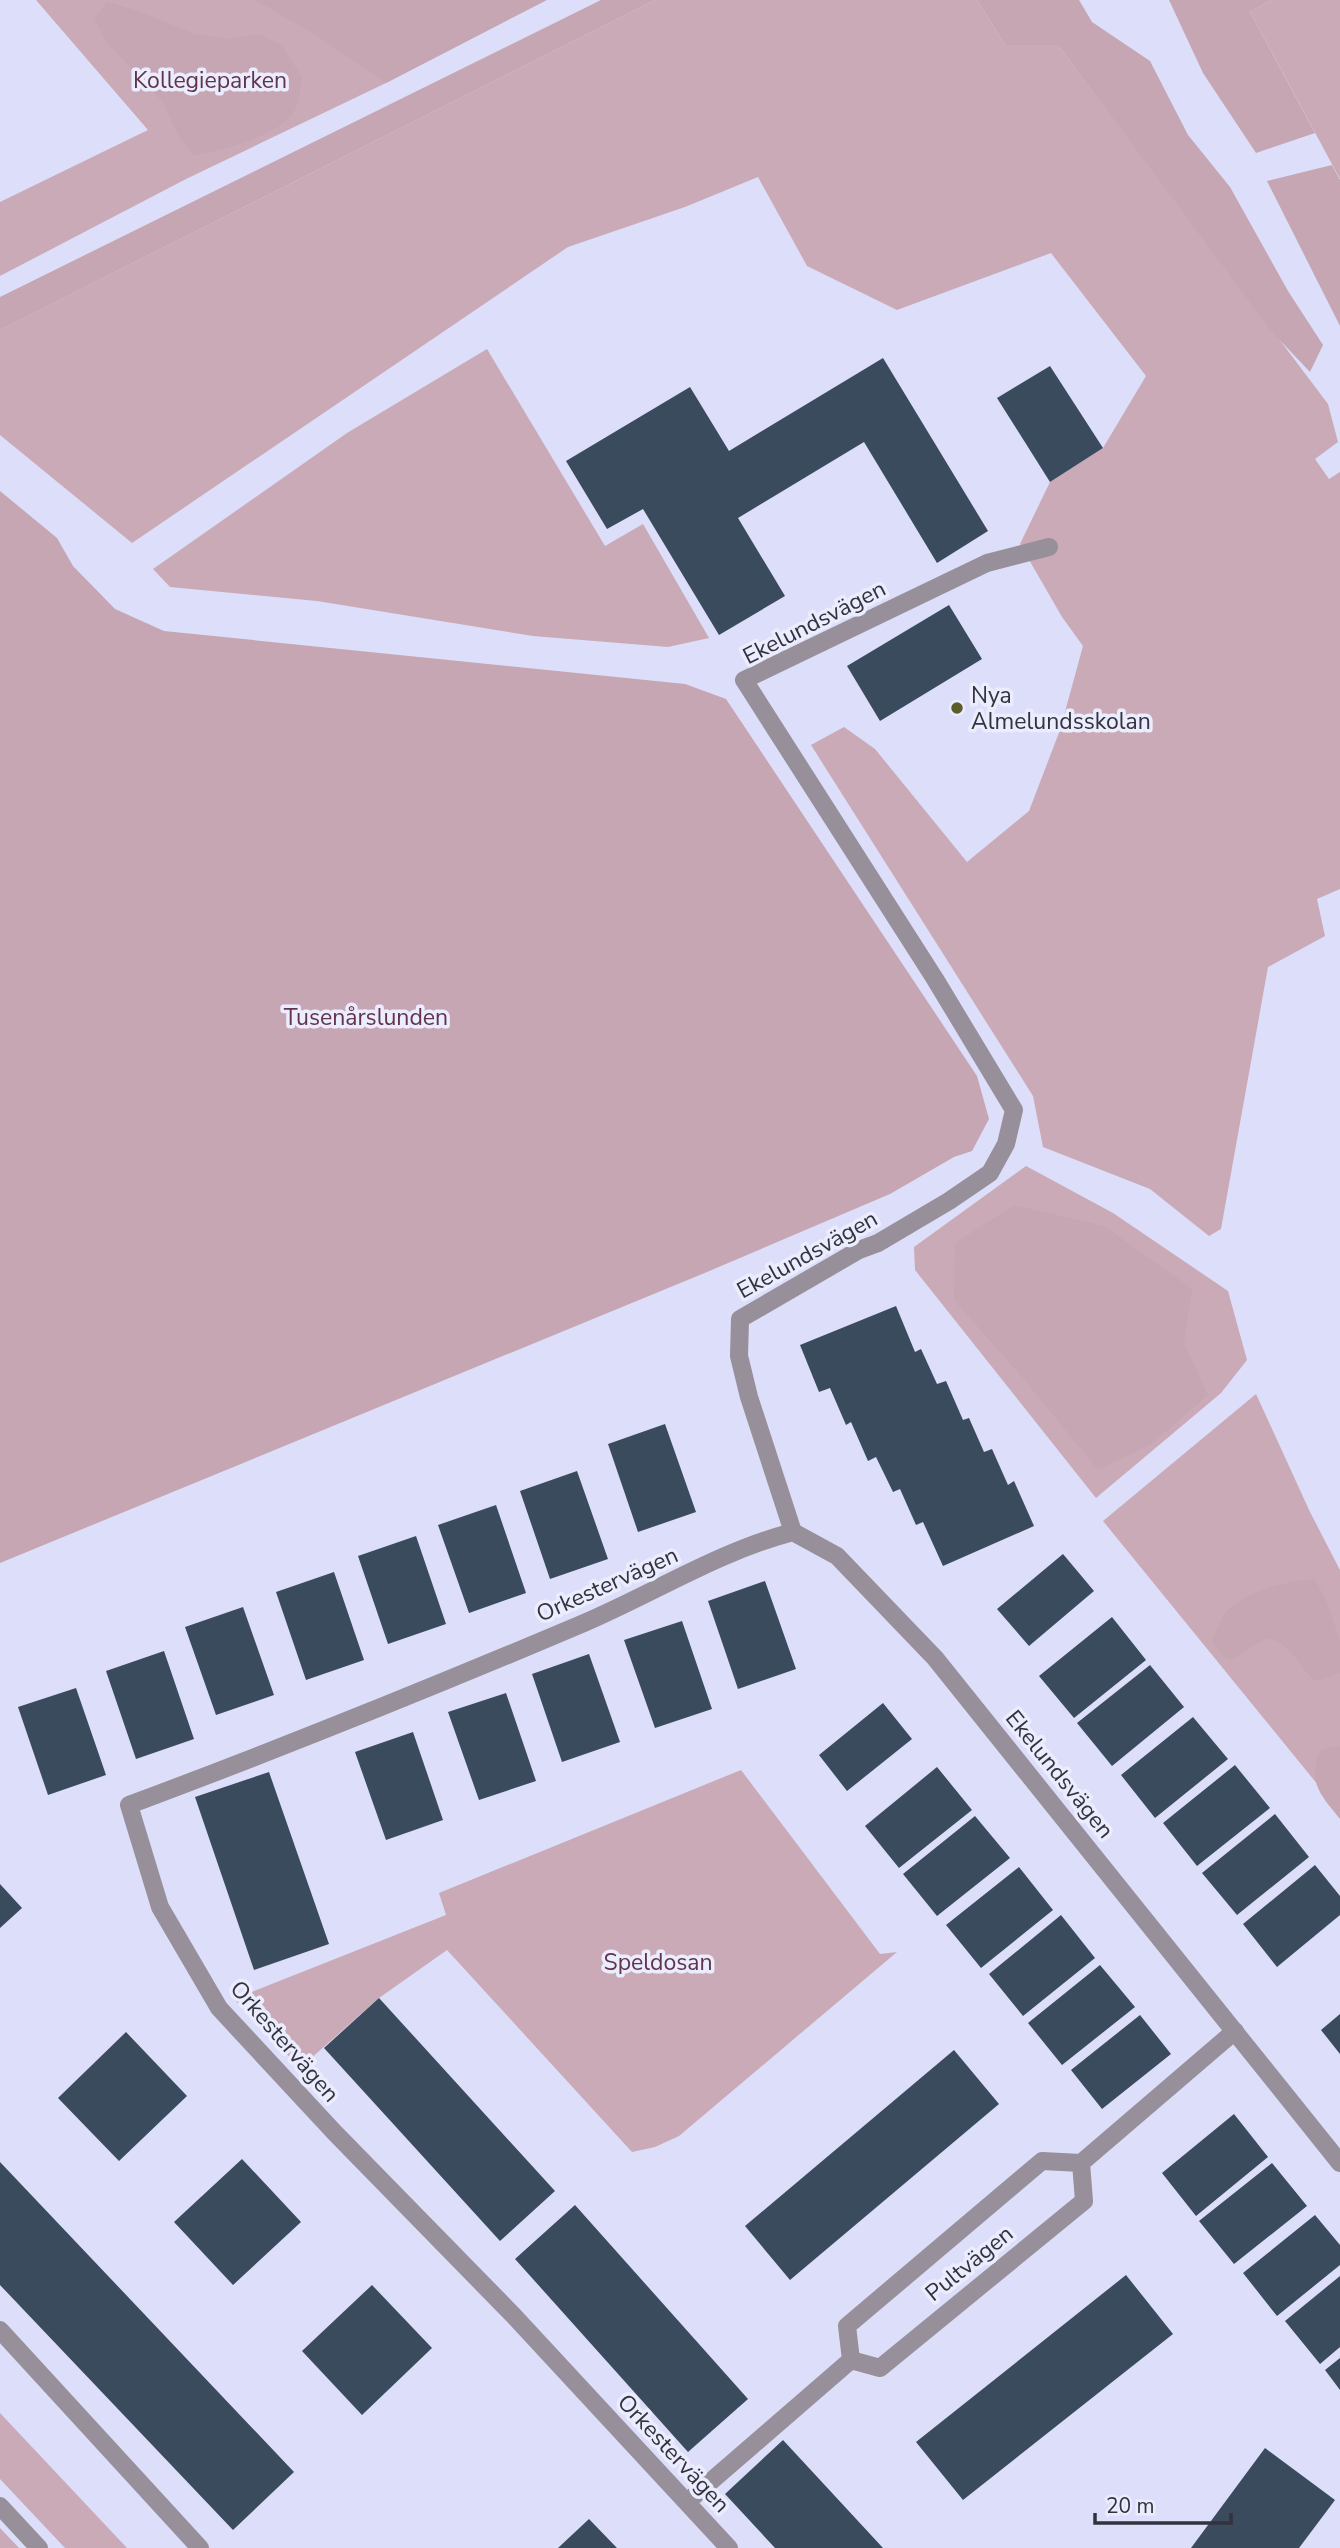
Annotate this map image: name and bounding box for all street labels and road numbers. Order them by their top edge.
street label: Ekelundsvägen [737,573,891,672]
street label: Ekelundsvägen [731,1203,883,1306]
street label: Orkestervägen [531,1539,683,1630]
street label: Ekelundsvägen [998,1704,1121,1845]
street label: Orkestervägen [223,1974,346,2109]
street label: Pultvägen [919,2218,1020,2308]
street label: Orkestervägen [610,2387,737,2519]

